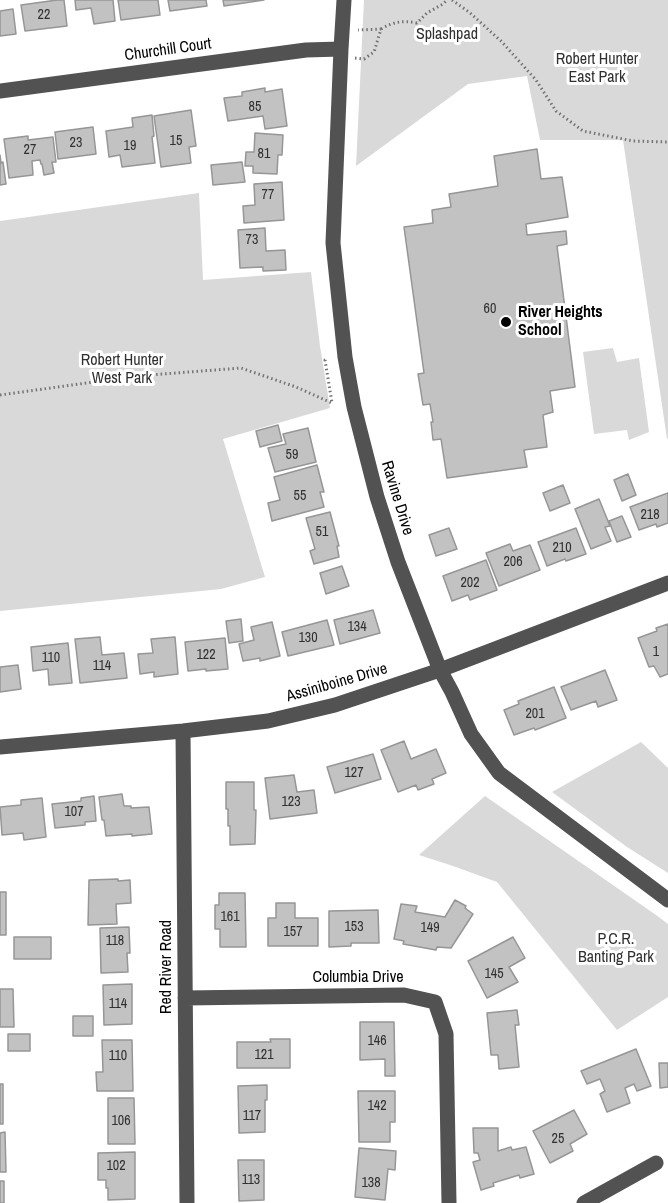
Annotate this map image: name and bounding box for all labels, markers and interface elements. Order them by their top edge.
house number: 22 [38,7,50,23]
park label: Splashpad [416,25,478,45]
street label: Churchill Court [123,34,213,66]
park label: Robert Hunter East Park [556,50,638,88]
house number: 85 [249,99,261,115]
house number: 15 [170,133,182,149]
house number: 23 [70,135,82,151]
house number: 19 [124,138,136,154]
house number: 27 [24,142,36,158]
house number: 81 [258,146,270,162]
house number: 77 [262,187,274,203]
house number: 73 [246,232,258,248]
house number: 60 [484,301,496,317]
place label: River Heights School [518,303,603,341]
marker: River Heights School [499,315,513,329]
park label: Robert Hunter West Park [81,351,163,389]
house number: 59 [286,447,298,463]
street label: Ravine Drive [377,459,417,537]
house number: 55 [294,488,306,504]
house number: 218 [640,507,660,523]
house number: 51 [316,524,328,540]
house number: 210 [552,540,572,556]
house number: 206 [503,554,523,570]
house number: 202 [460,575,480,591]
house number: 134 [347,619,367,635]
house number: 130 [298,630,318,646]
house number: 1 [653,644,659,660]
house number: 122 [196,647,216,663]
house number: 110 [42,650,60,666]
house number: 114 [93,658,111,674]
street label: Assiniboine Drive [284,659,390,707]
house number: 201 [525,706,545,722]
house number: 127 [344,765,364,781]
house number: 123 [281,794,301,810]
house number: 107 [64,804,84,820]
house number: 161 [220,909,240,925]
house number: 153 [344,919,364,935]
street label: Red River Road [157,920,177,1014]
house number: 149 [420,920,440,936]
house number: 157 [283,924,303,940]
park label: P.C.R. Banting Park [578,930,654,968]
house number: 118 [106,933,124,949]
house number: 145 [484,966,504,982]
street label: Columbia Drive [312,968,404,988]
house number: 114 [109,996,127,1012]
house number: 146 [367,1033,387,1049]
house number: 121 [254,1047,274,1063]
house number: 110 [109,1048,127,1064]
house number: 142 [367,1098,387,1114]
house number: 117 [243,1108,261,1124]
house number: 106 [111,1113,131,1129]
house number: 25 [552,1131,564,1147]
house number: 102 [106,1158,126,1174]
house number: 113 [242,1172,260,1188]
house number: 138 [361,1175,381,1191]

